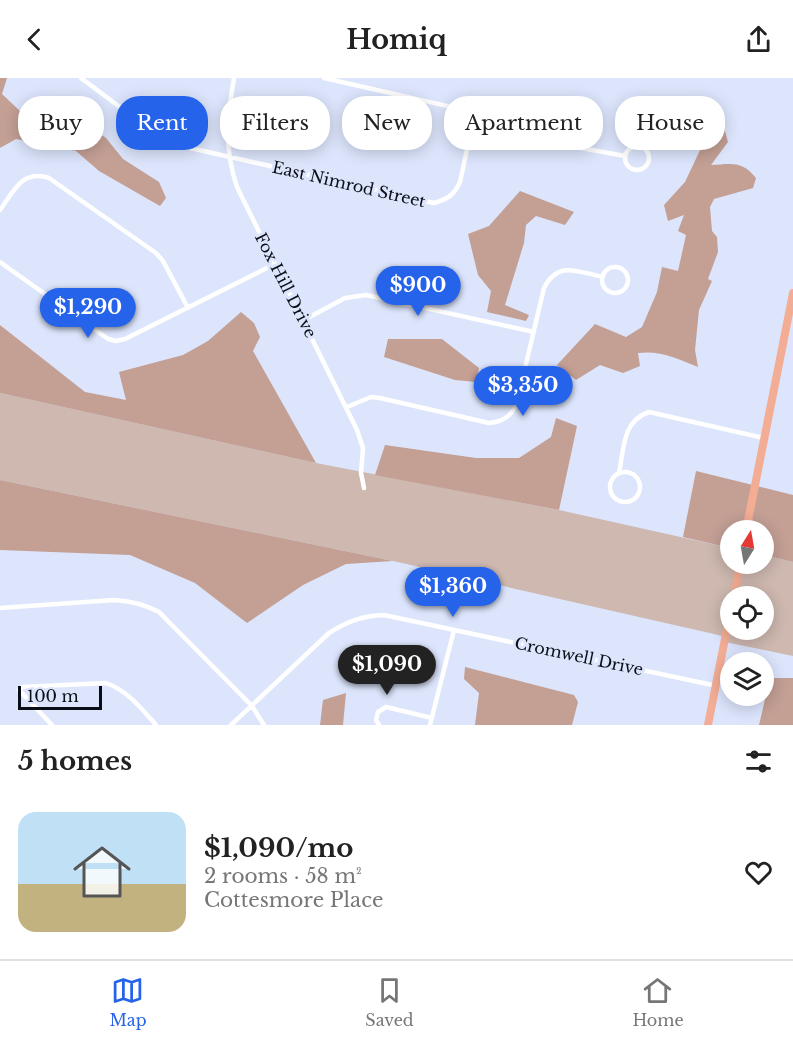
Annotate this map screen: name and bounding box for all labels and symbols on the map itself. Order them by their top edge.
street label: East Nimrod Street [270,157,428,211]
street label: Fox Hill Drive [251,229,321,341]
pin: $900 [382,266,454,317]
pin: $1,290 [39,288,137,339]
pin: $3,350 [474,366,572,417]
north arrow [720,520,774,574]
pin: $1,360 [404,567,502,618]
street label: Cromwell Drive [513,633,645,679]
pin: $1,090 [338,645,436,696]
scale bar [18,683,102,710]

